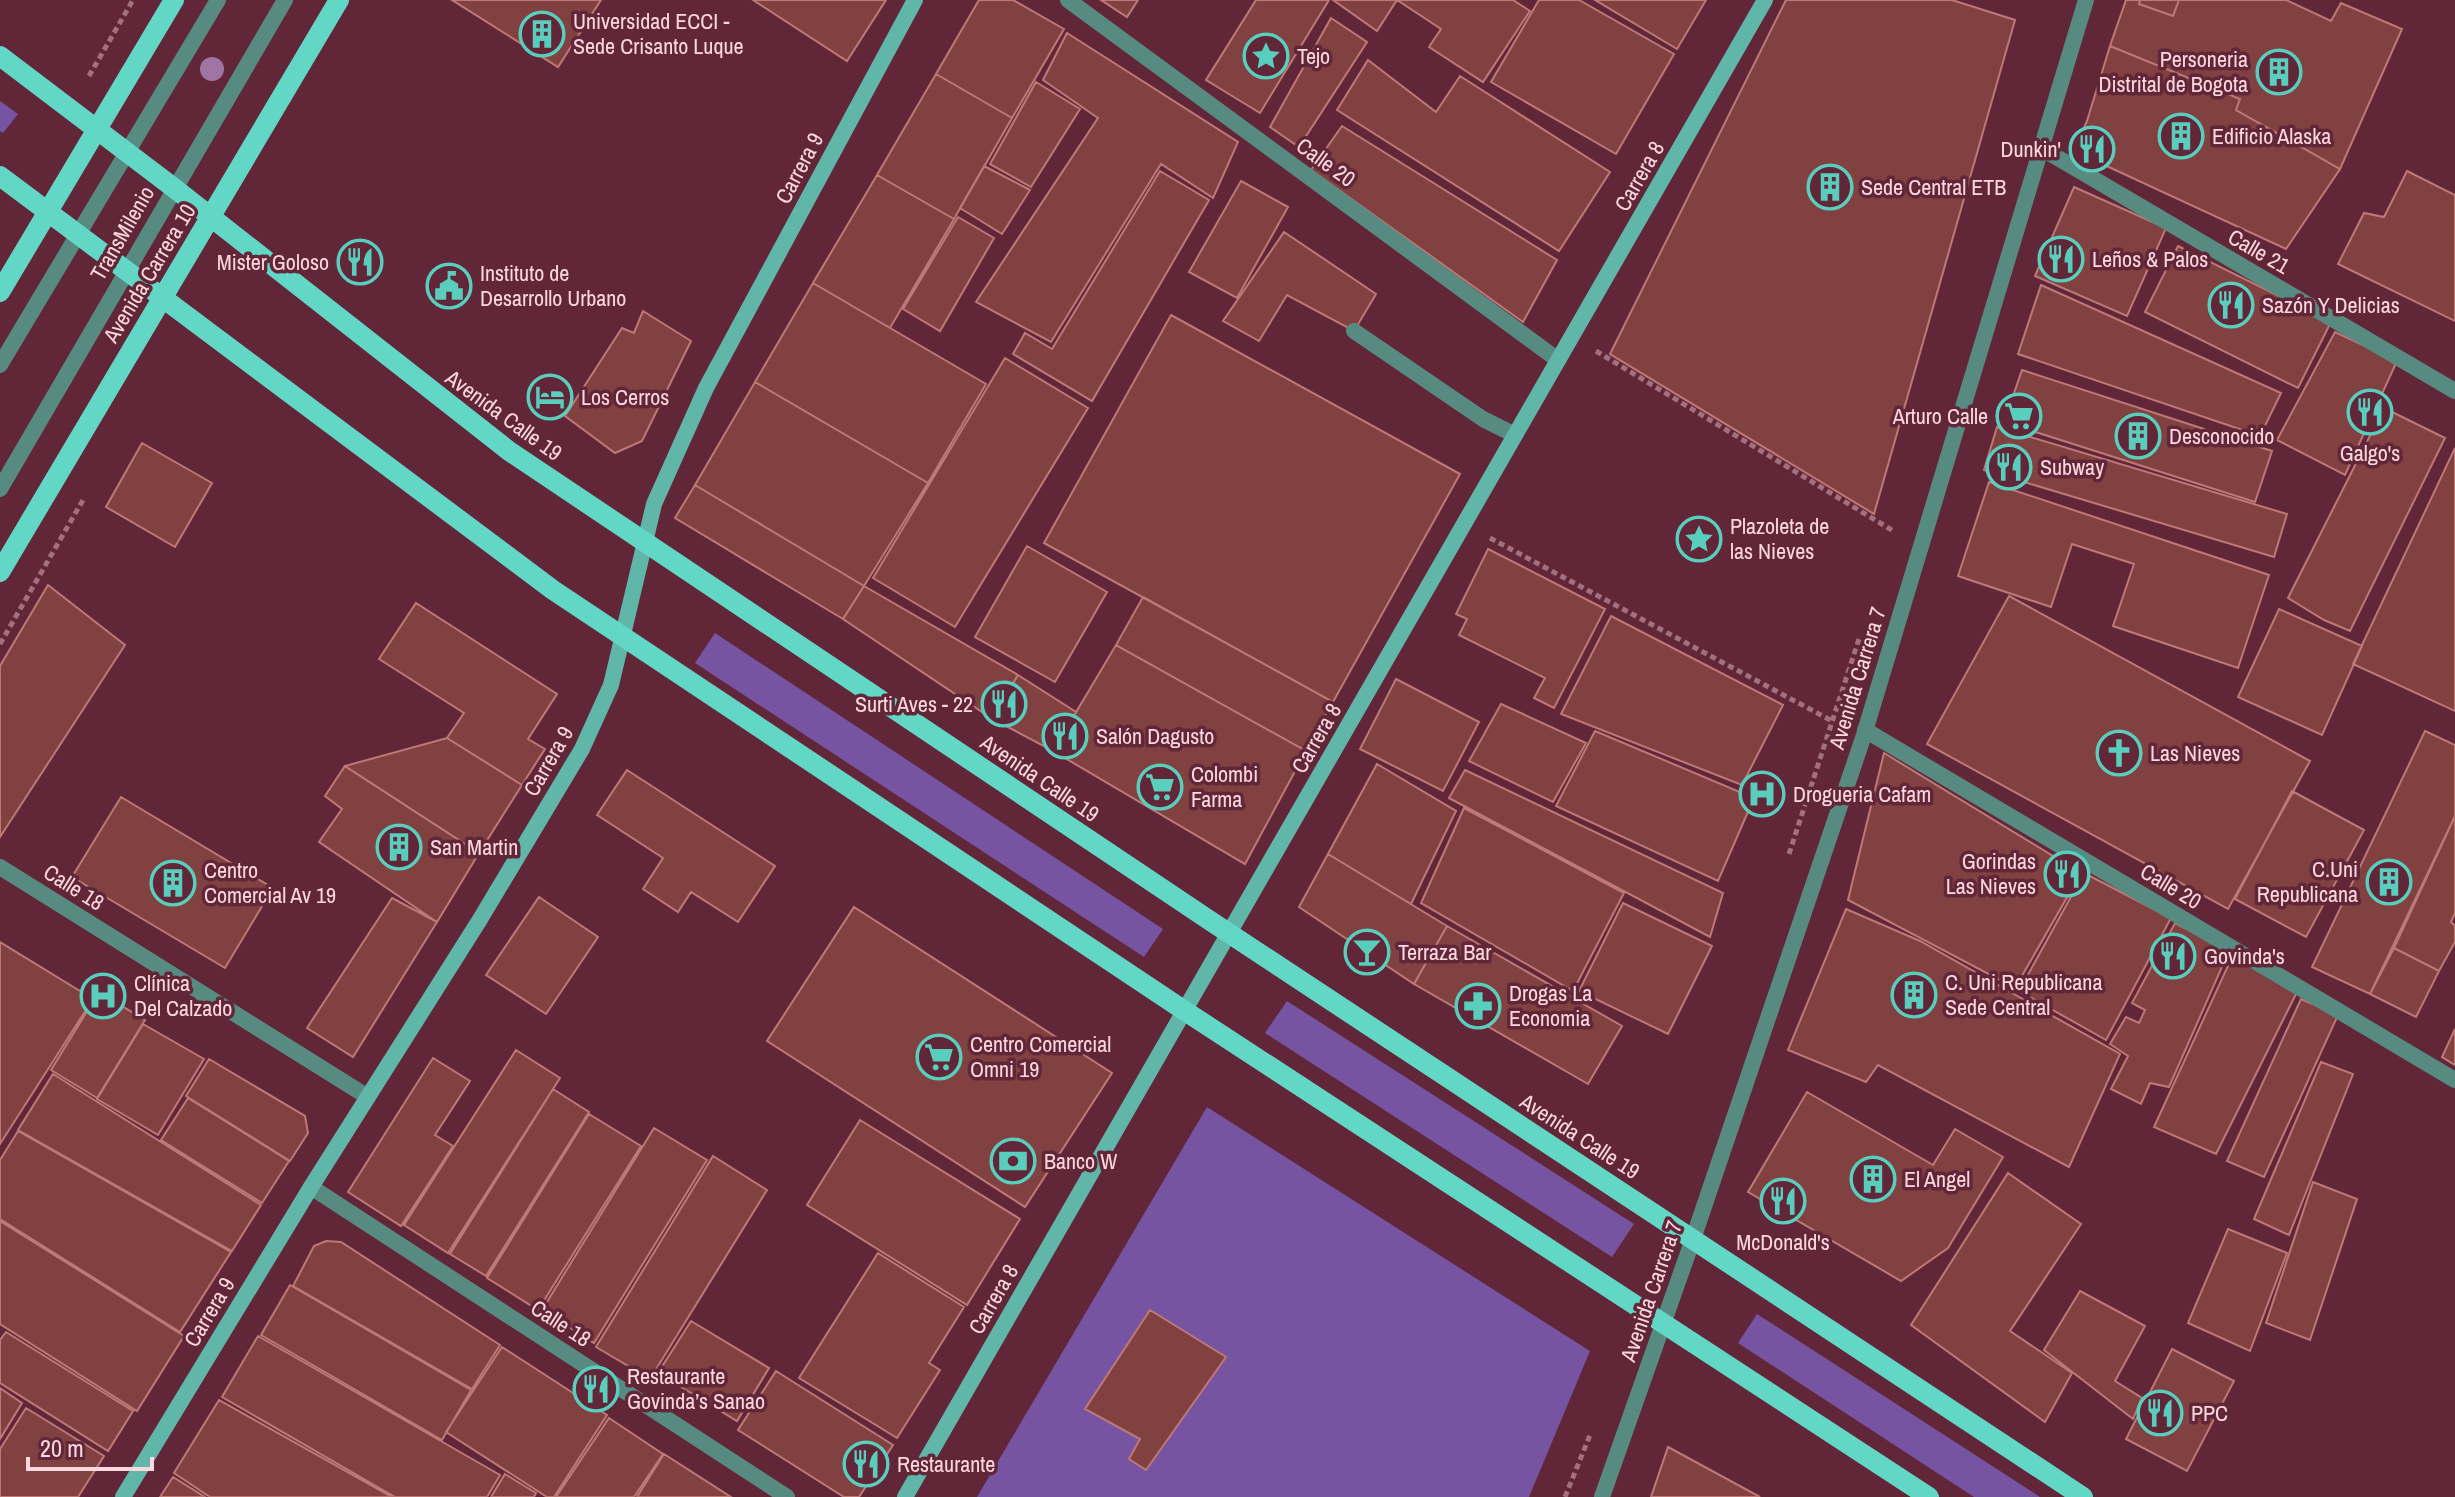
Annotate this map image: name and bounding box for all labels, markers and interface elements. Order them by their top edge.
place label: Universidad ECCI - Sede Crisanto Luque [573,6,744,61]
building icon: Universidad ECCI - Sede Crisanto Luque [518,10,566,58]
place icon: Tejo [1242,32,1290,80]
place label: Tejo [1297,41,1330,71]
place label: Personeria Distrital de Bogota [2099,44,2248,99]
building icon: Personeria Distrital de Bogota [2255,48,2303,96]
building icon: Edificio Alaska [2157,112,2205,160]
place label: Edificio Alaska [2212,121,2331,151]
restaurant icon: Dunkin' [2068,125,2116,173]
street label: Carrera 9 [768,127,830,209]
street label: Calle 20 [1290,130,1362,194]
place label: Dunkin' [2000,134,2061,164]
street label: Carrera 8 [1607,136,1671,216]
building icon: Sede Central ETB [1806,163,1854,211]
place label: Sede Central ETB [1861,172,2006,202]
street label: TransMilenio [83,180,161,286]
street label: Avenida Carrera 10 [95,198,202,349]
street label: Calle 21 [2223,221,2295,281]
restaurant icon: Leños & Palos [2037,235,2085,283]
restaurant icon: Mister Goloso [336,238,384,286]
place label: Leños & Palos [2092,244,2208,274]
place label: Mister Goloso [217,247,329,277]
place label: Instituto de Desarrollo Urbano [480,258,626,313]
public building icon: Instituto de Desarrollo Urbano [425,262,473,310]
restaurant icon: Sazón Y Delicias [2207,281,2255,329]
place label: Sazón Y Delicias [2262,290,2400,320]
street label: Avenida Calle 19 [439,362,568,467]
hotel icon: Los Cerros [526,373,574,421]
place label: Los Cerros [581,382,669,412]
restaurant icon: Galgo's [2346,388,2394,436]
supermarket icon: Arturo Calle [1995,392,2043,440]
place label: Arturo Calle [1892,401,1988,431]
building icon: Desconocido [2114,412,2162,460]
place label: Desconocido [2169,421,2274,451]
place label: Galgo's [2340,438,2400,468]
restaurant icon: Subway [1985,443,2033,491]
place label: Subway [2040,452,2104,482]
place label: Plazoleta de las Nieves [1730,511,1829,566]
place icon: Plazoleta de las Nieves [1675,515,1723,563]
street label: Avenida Carrera 7 [1821,603,1893,754]
restaurant icon: Surti Aves - 22 [980,680,1028,728]
place label: Surti Aves - 22 [855,689,973,719]
street label: Carrera 8 [1284,698,1348,778]
restaurant icon: Salón Dagusto [1041,712,1089,760]
street label: Carrera 9 [516,721,580,801]
place label: Salón Dagusto [1096,721,1214,751]
street label: Avenida Calle 19 [974,727,1105,829]
church icon: Las Nieves [2095,729,2143,777]
place label: Las Nieves [2150,738,2240,768]
place label: Colombi Farma [1191,759,1258,814]
supermarket icon: Colombi Farma [1136,763,1184,811]
hospital icon: Drogueria Cafam [1738,770,1786,818]
place label: Drogueria Cafam [1793,779,1931,809]
building icon: San Martin [375,823,423,871]
place label: San Martin [430,832,518,862]
place label: Gorindas Las Nieves [1946,846,2036,901]
restaurant icon: Gorindas Las Nieves [2043,850,2091,898]
place label: C.Uni Republicana [2257,854,2358,909]
place label: Centro Comercial Av 19 [204,855,336,910]
street label: Calle 20 [2135,856,2207,916]
street label: Calle 18 [38,857,110,917]
building icon: C.Uni Republicana [2365,858,2413,906]
building icon: Centro Comercial Av 19 [149,859,197,907]
bar icon: Terraza Bar [1343,928,1391,976]
restaurant icon: Govinda's [2149,932,2197,980]
place label: Terraza Bar [1398,937,1491,967]
place label: Govinda's [2204,941,2285,971]
place label: C. Uni Republicana Sede Central [1945,967,2102,1022]
place label: Clínica Del Calzado [134,968,232,1023]
building icon: C. Uni Republicana Sede Central [1890,971,1938,1019]
hospital icon: Clínica Del Calzado [79,972,127,1020]
place label: Drogas La Economia [1509,978,1592,1033]
pharmacy icon: Drogas La Economia [1454,982,1502,1030]
place label: Centro Comercial Omni 19 [970,1029,1111,1084]
supermarket icon: Centro Comercial Omni 19 [915,1033,963,1081]
street label: Avenida Calle 19 [1514,1086,1646,1186]
bank icon: Banco W [989,1137,1037,1185]
place label: Banco W [1044,1146,1117,1176]
building icon: El Angel [1849,1155,1897,1203]
place label: El Angel [1904,1164,1970,1194]
restaurant icon: McDonald's [1759,1177,1807,1225]
street label: Avenida Carrera 7 [1613,1217,1689,1366]
place label: McDonald's [1736,1227,1830,1257]
street label: Carrera 8 [961,1259,1025,1339]
street label: Carrera 9 [177,1272,241,1352]
street label: Calle 18 [525,1292,597,1354]
place label: Restaurante Govinda’s Sanao [627,1361,765,1416]
restaurant icon: Restaurante Govinda’s Sanao [572,1365,620,1413]
restaurant icon: PPC [2136,1389,2184,1437]
place label: PPC [2191,1398,2228,1428]
scale bar [28,1421,152,1471]
text: 20 m [40,1432,84,1464]
restaurant icon: Restaurante [842,1440,890,1488]
place label: Restaurante [897,1449,995,1479]

